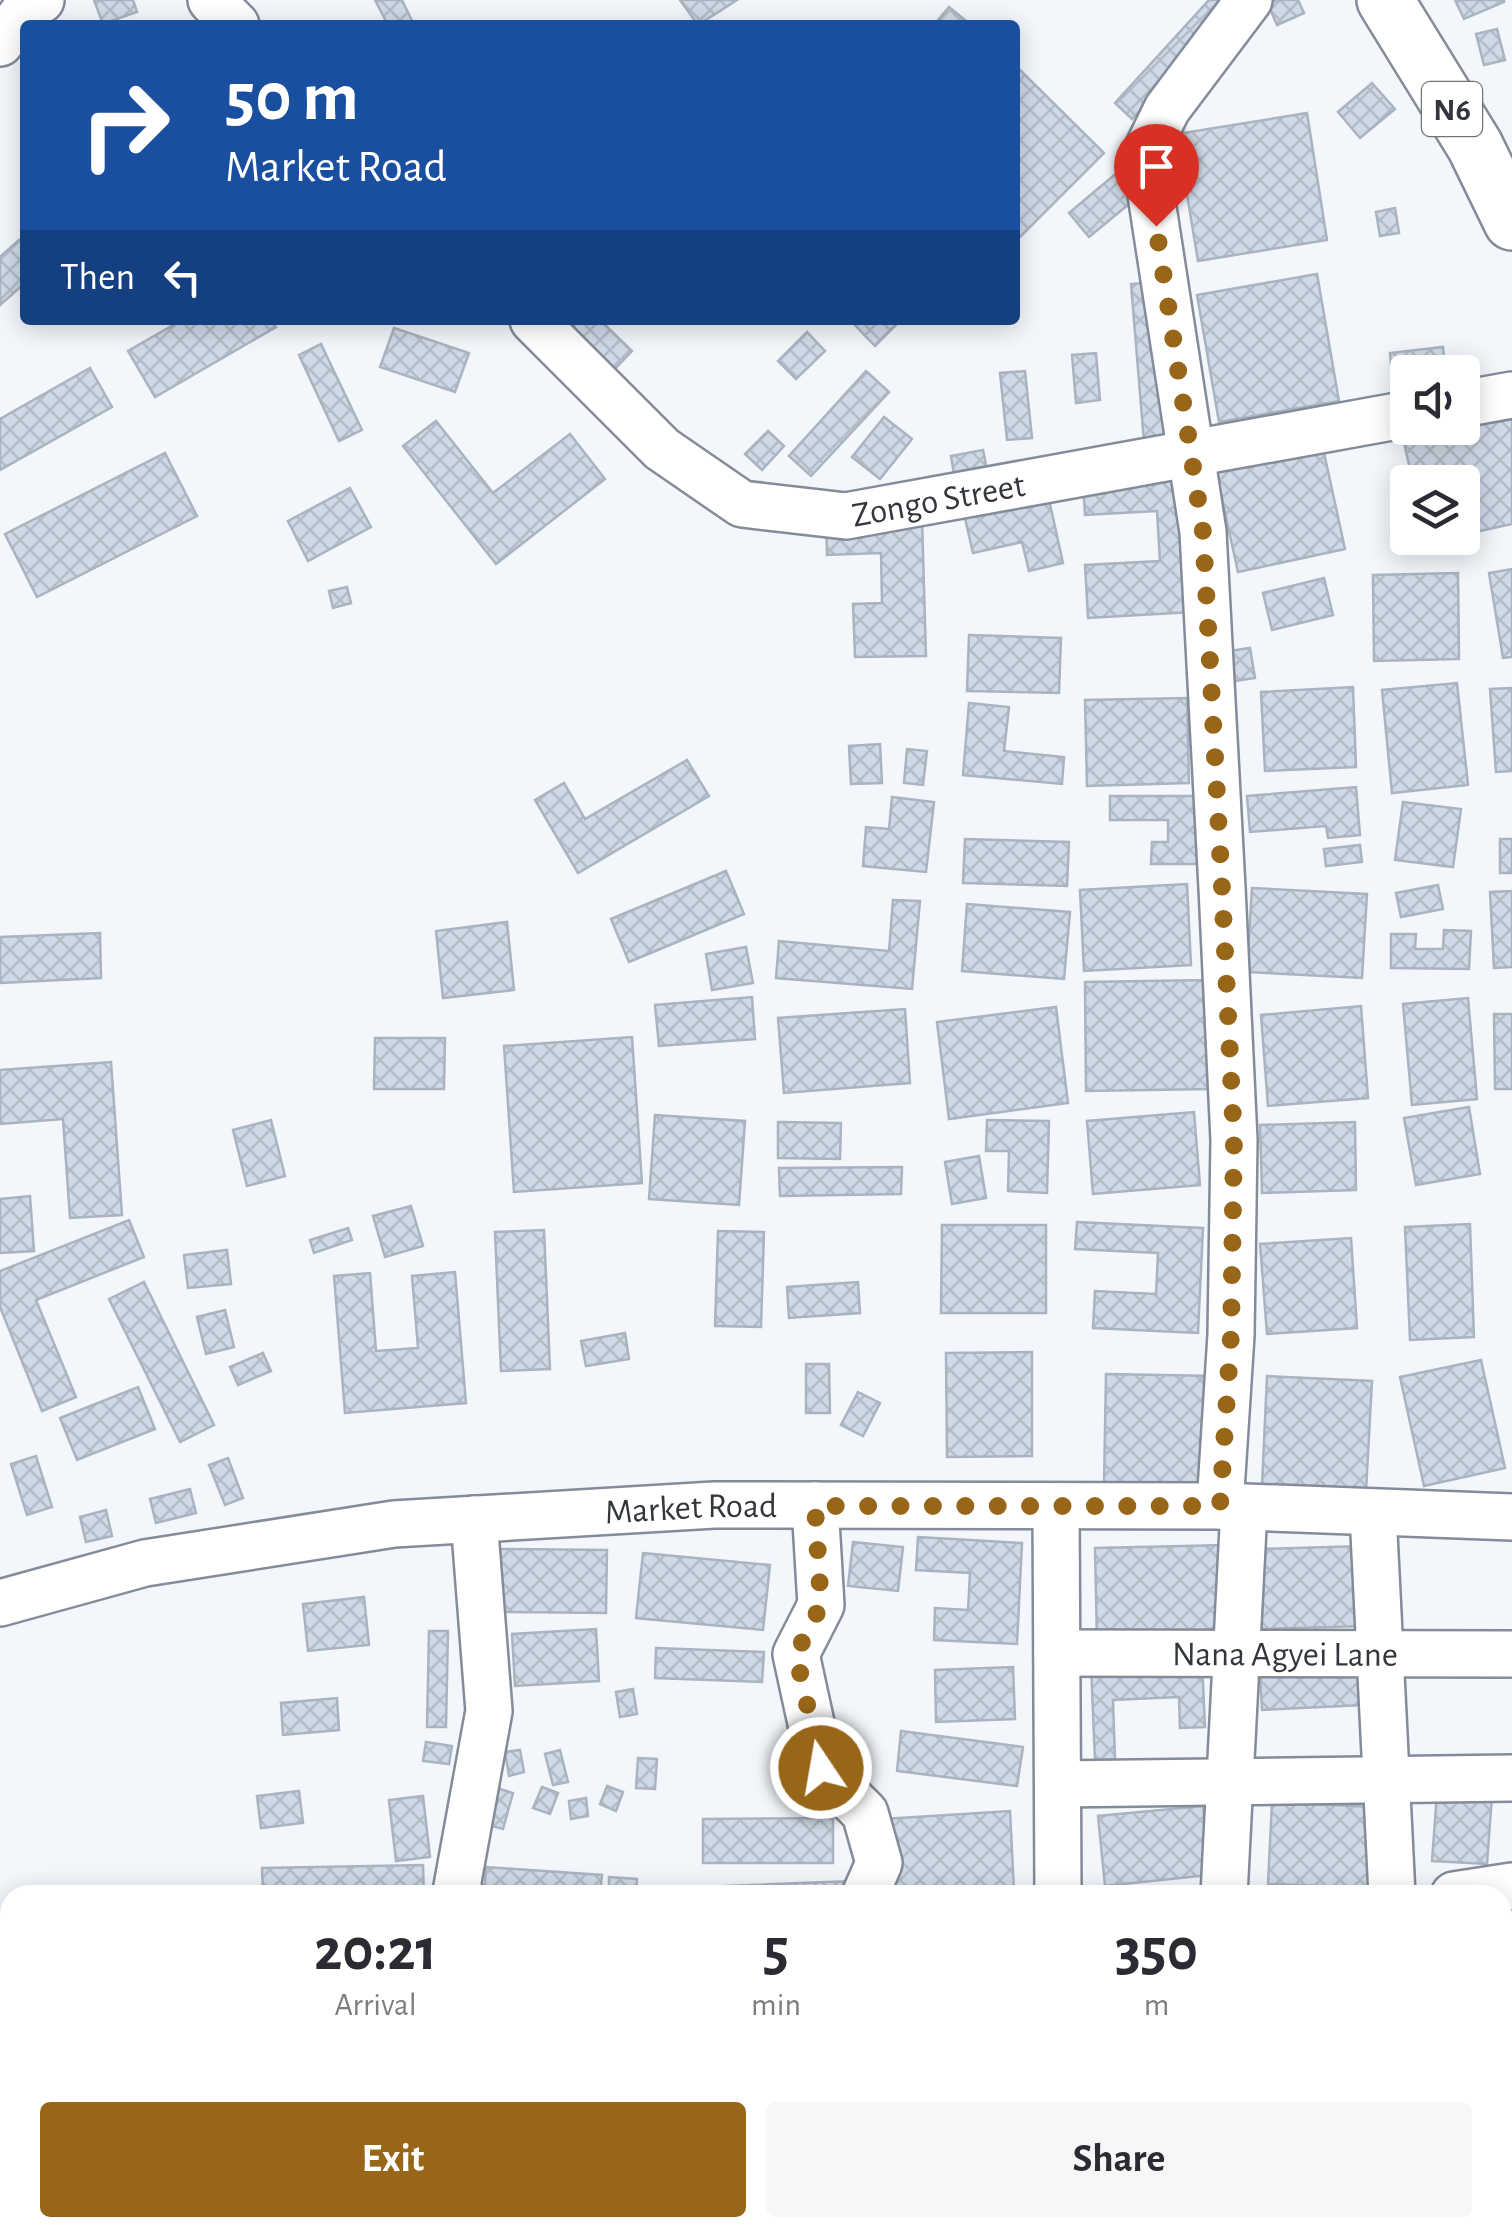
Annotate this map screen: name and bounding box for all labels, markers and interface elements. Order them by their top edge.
icon: right [60,60,190,190]
text: 50 m [225,63,359,133]
road number: N6 [1422,82,1482,136]
pin [1114,124,1199,227]
icon: arrive [1129,139,1184,194]
text: Market Road [225,145,447,190]
icon: left [155,250,210,305]
text: Then [60,259,135,297]
map controls [1390,355,1480,555]
button: sound [1390,355,1480,445]
button: layers [1390,465,1480,555]
street label: Zongo Street [849,468,1028,534]
street label: Market Road [604,1489,777,1530]
street label: Nana Agyei Lane [1172,1637,1398,1673]
position arrow [769,1716,873,1820]
text: 20:21 [314,1921,437,1981]
text: 5 [763,1921,789,1981]
text: 350 [1115,1921,1198,1981]
text: Arrival [334,1989,417,2021]
text: min [751,1989,801,2021]
text: m [1144,1989,1169,2021]
button: Exit [40,2102,746,2217]
button: Share [766,2102,1472,2217]

